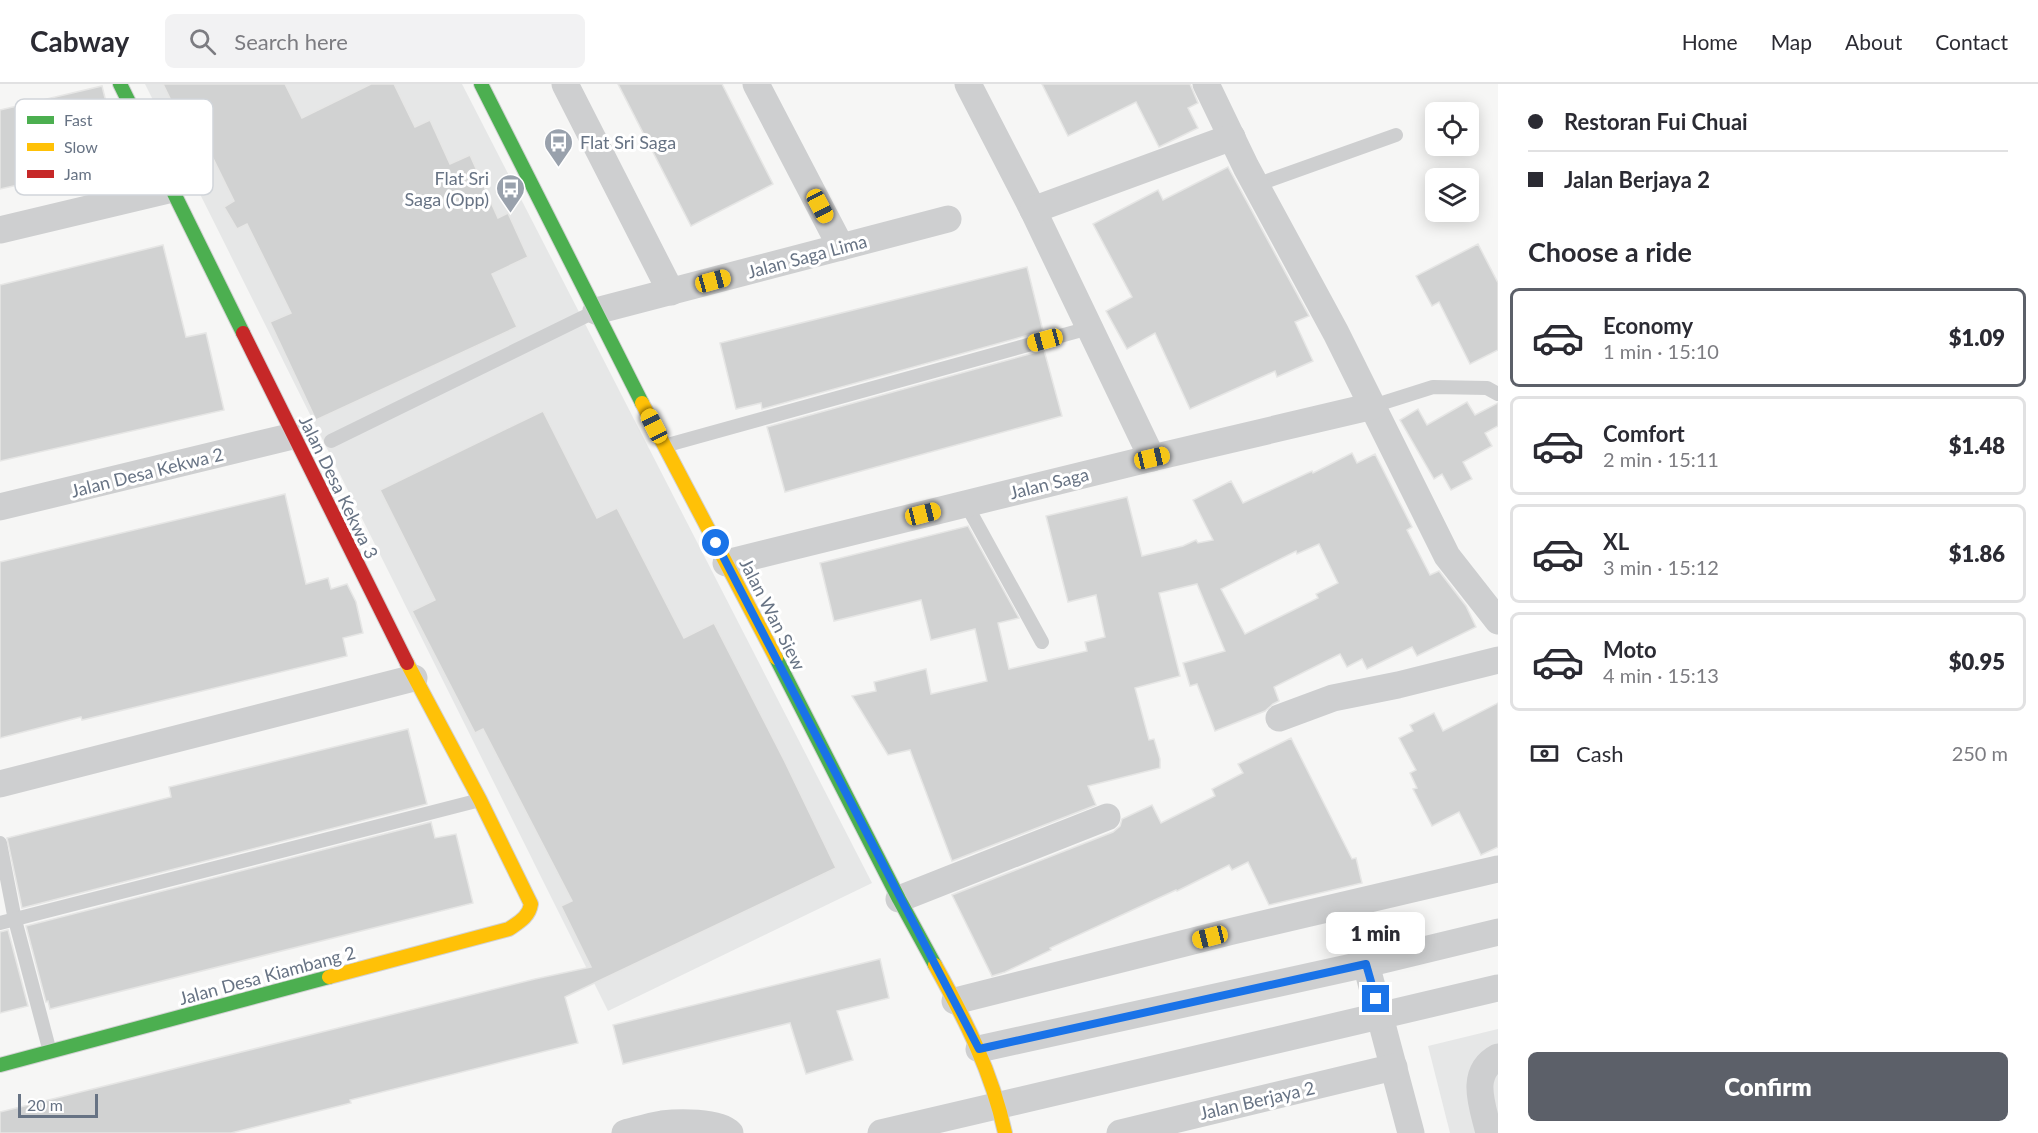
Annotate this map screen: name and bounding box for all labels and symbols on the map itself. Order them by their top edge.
legend [15,99,213,195]
text: Fast [64,110,93,129]
bus stop icon: Flat Sri Saga [543,126,575,168]
place label: Flat Sri Saga [580,131,676,153]
text: Slow [64,137,98,156]
text: Jam [64,164,92,183]
place label: Flat Sri Saga (Opp) [404,167,489,210]
bus stop icon: Flat Sri Saga (Opp) [494,172,526,214]
car [804,186,836,226]
street label: Jalan Saga Lima [745,229,869,283]
car [693,268,733,294]
car [1025,327,1065,353]
car [638,406,670,446]
street label: Jalan Desa Kekwa 3 [295,412,383,562]
street label: Jalan Desa Kekwa 2 [68,442,226,502]
car [1132,445,1172,471]
street label: Jalan Saga [1007,463,1091,503]
car [903,501,943,527]
route start [702,529,729,556]
street label: Jalan Wan Siew [735,554,811,674]
callout: 1 min [1326,912,1426,954]
car [1190,924,1230,950]
street label: Jalan Desa Kiambang 2 [176,941,358,1009]
route end [1362,985,1389,1012]
street label: Jalan Berjaya 2 [1197,1076,1317,1124]
scale bar [18,1091,98,1118]

